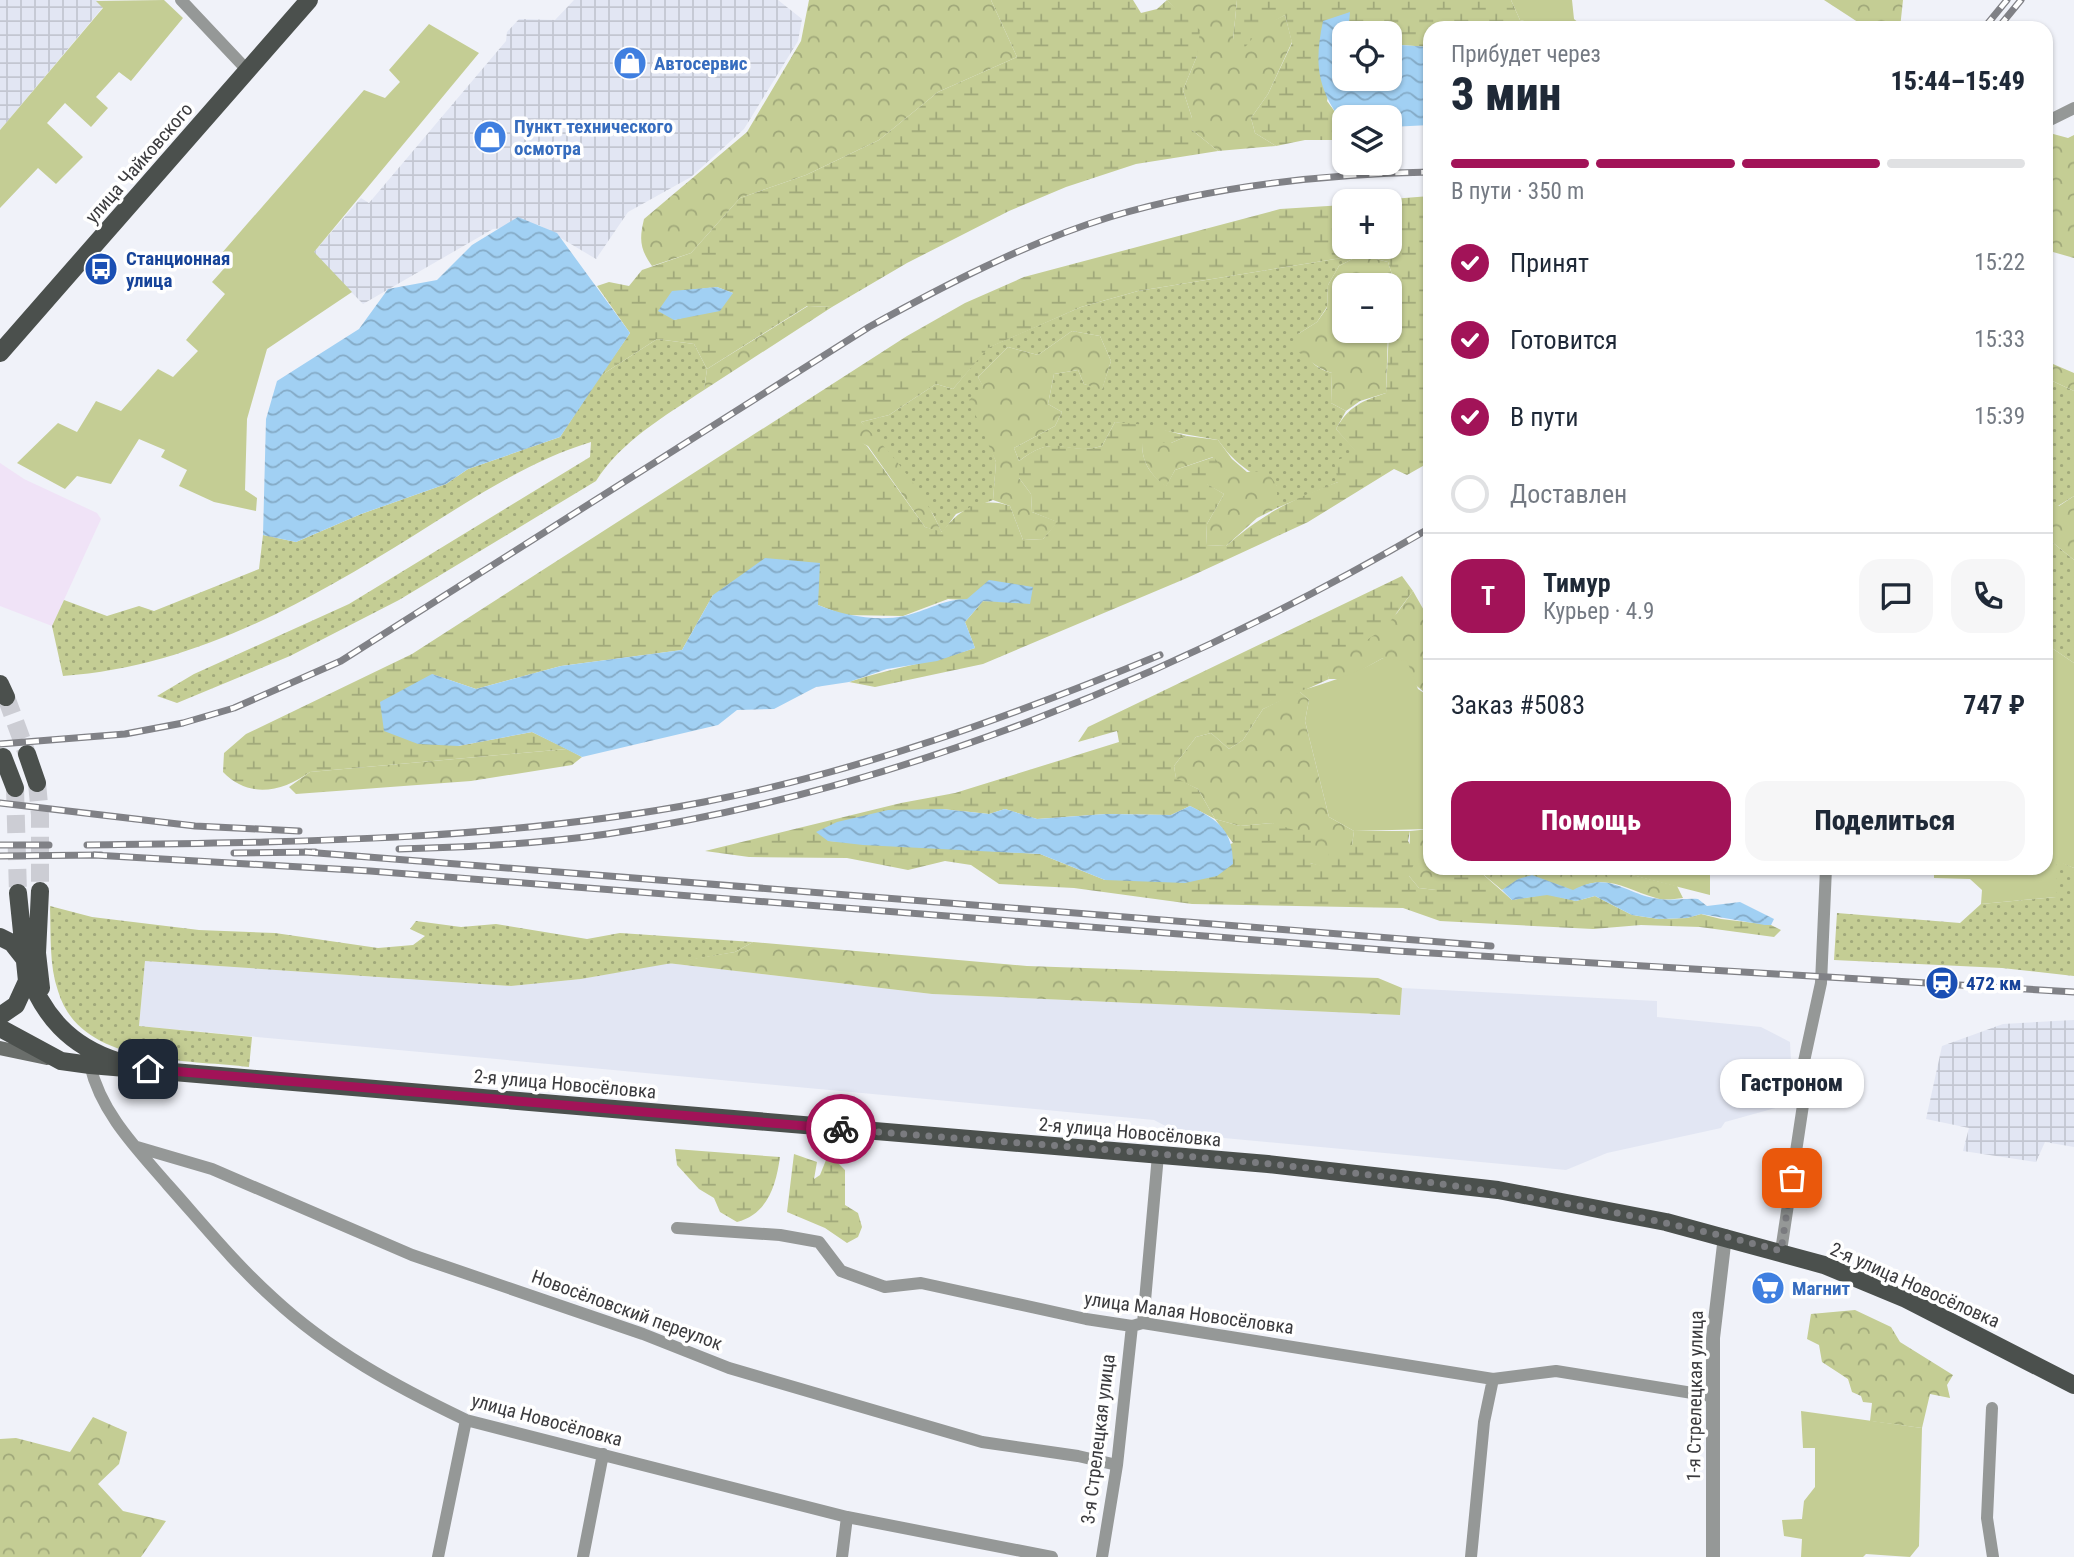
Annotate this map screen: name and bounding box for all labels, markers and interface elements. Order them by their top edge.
map controls [1332,21,1402,343]
button: locate [1332,21,1402,91]
text: Прибудет через [1451,41,1601,68]
shop icon: Автосервис [611,44,649,82]
place label: Автосервис [654,52,748,75]
text: 15:44–15:49 [1891,66,2025,96]
text: 3 мин [1451,67,1561,121]
street label: улица Чайковского [80,98,198,228]
button: layers [1332,105,1402,175]
place label: Пункт технического осмотра [514,115,673,160]
shop icon: Пункт технического осмотра [471,118,509,156]
text: В пути · 350 m [1451,178,1584,205]
button: + [1332,189,1402,259]
icon: check [1451,244,1489,282]
place label: Станционная улица [126,247,230,292]
text: Принят [1510,248,1589,278]
text: 15:22 [1974,249,2025,276]
bus stop icon: Станционная улица [82,250,120,288]
button: − [1332,273,1402,343]
icon: check [1451,321,1489,359]
text: Готовится [1510,325,1618,355]
text: 15:33 [1974,326,2025,353]
icon: check [1451,398,1489,436]
text: В пути [1510,402,1579,432]
text: 15:39 [1974,403,2025,430]
text: Доставлен [1510,479,1627,509]
button: chat [1859,559,1933,633]
button: phone [1951,559,2025,633]
text: Тимур [1543,568,1611,598]
text: Т [1481,581,1495,611]
text: Курьер · 4.9 [1543,598,1654,625]
text: Заказ #5083 [1451,690,1585,720]
text: 747 ₽ [1963,690,2025,720]
button: Помощь [1451,781,1731,861]
button: Поделиться [1745,781,2025,861]
station icon: 472 км [1923,964,1961,1002]
place label: 472 км [1966,972,2021,995]
pin [118,1039,178,1099]
icon: home [129,1050,167,1088]
callout: Гастроном [1720,1059,1864,1108]
street label: 2-я улица Новосёловка [473,1065,657,1103]
text: Гастроном [1741,1070,1843,1097]
courier [806,1094,876,1164]
icon: bike [822,1110,860,1148]
street label: 2-я улица Новосёловка [1038,1113,1222,1151]
pin [1762,1148,1822,1208]
icon: bag [1773,1159,1811,1197]
street label: 2-я улица Новосёловка [1827,1237,2003,1333]
street label: Новосёловский переулок [529,1265,725,1355]
supermarket icon: Магнит [1749,1269,1787,1307]
place label: Магнит [1792,1277,1850,1300]
street label: улица Малая Новосёловка [1083,1287,1295,1339]
street label: 1-я Стрелецкая улица [1682,1310,1708,1482]
street label: 3-я Стрелецкая улица [1076,1353,1120,1525]
street label: улица Новосёловка [469,1389,625,1451]

